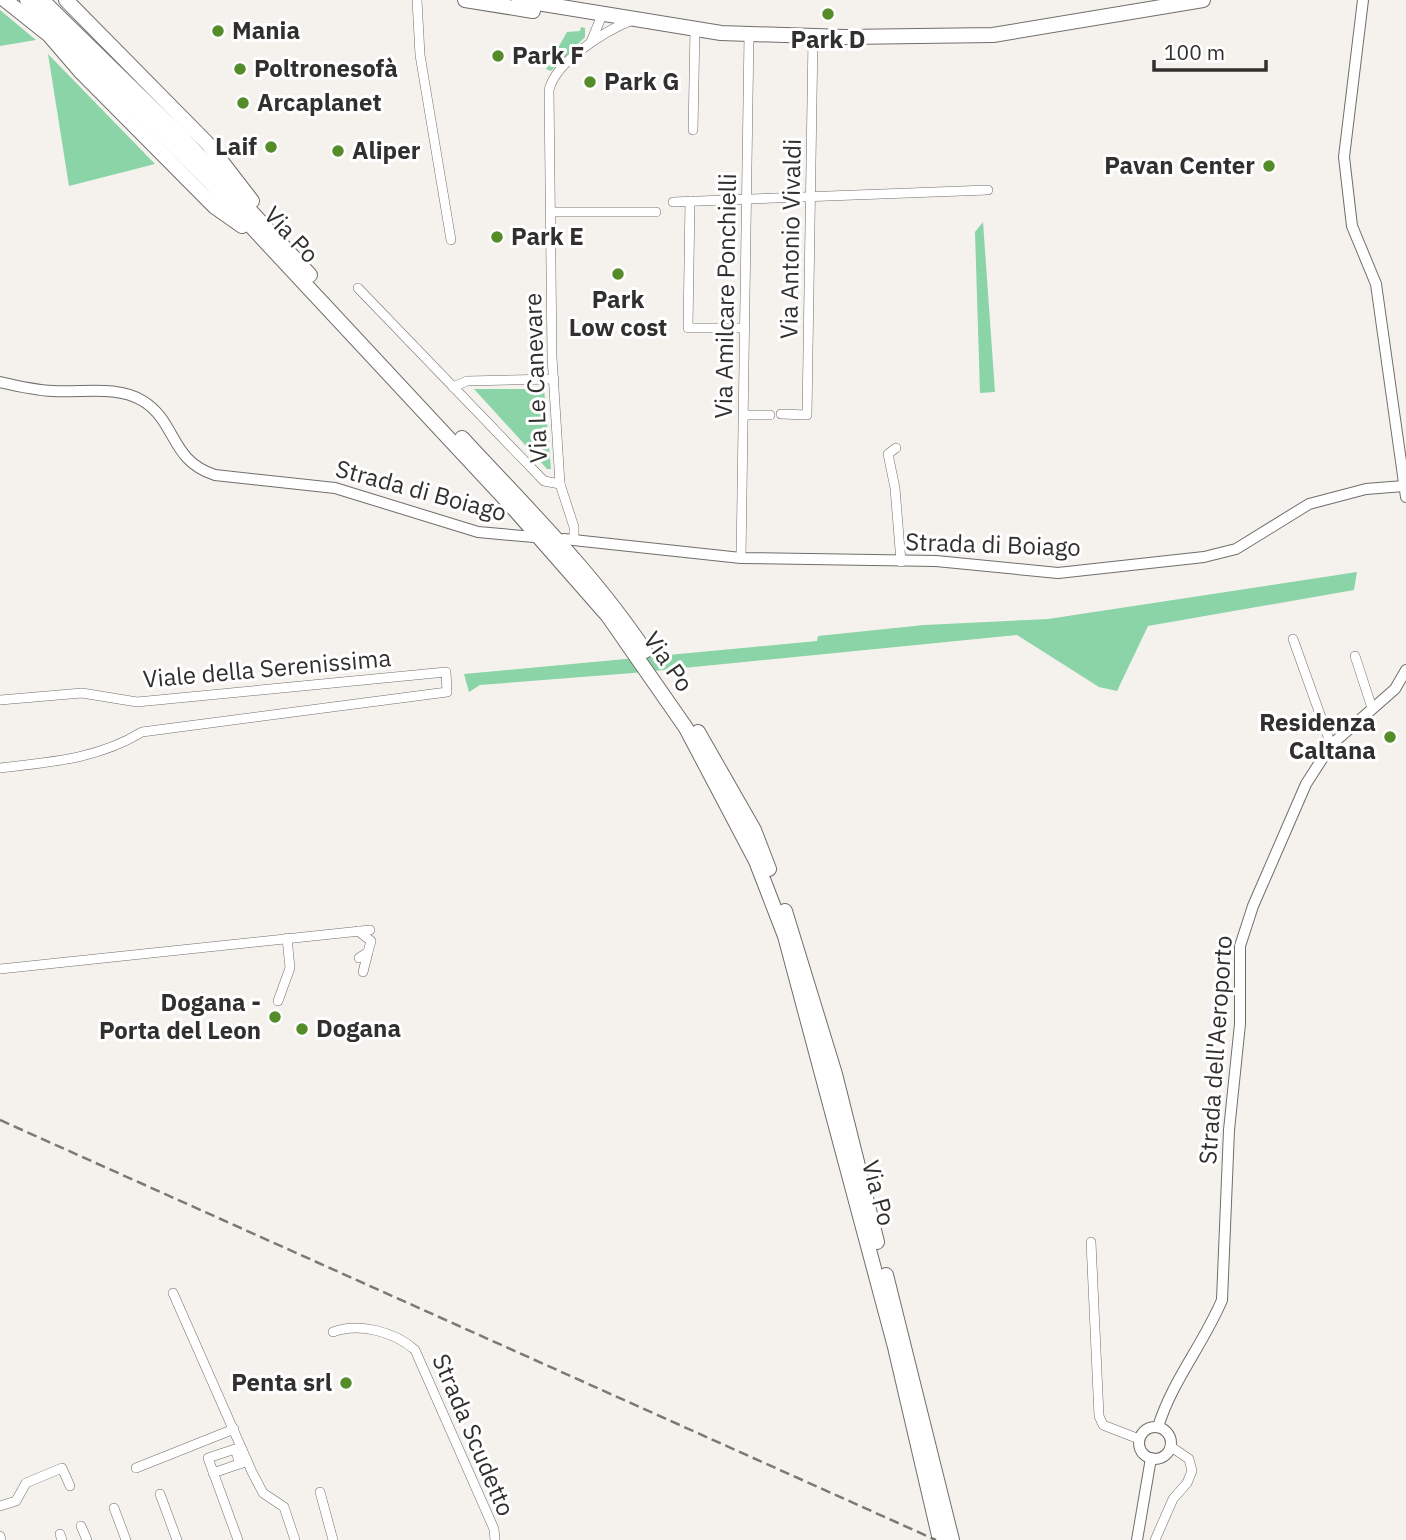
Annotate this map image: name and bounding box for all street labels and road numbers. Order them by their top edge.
street label: Via Antonio Vivaldi [772,139,808,339]
street label: Via Amilcare Ponchielli [707,173,743,419]
street label: Via Po [257,199,326,270]
street label: Via Le Canevare [516,292,554,464]
street label: Strada di Boiago [332,452,510,528]
street label: Strada di Boiago [905,525,1081,563]
street label: Via Po [637,625,701,698]
street label: Viale della Serenissima [142,641,392,695]
street label: Strada dell'Aeroporto [1191,934,1239,1166]
street label: Via Po [855,1156,903,1229]
street label: Strada Scudetto [425,1349,522,1520]

